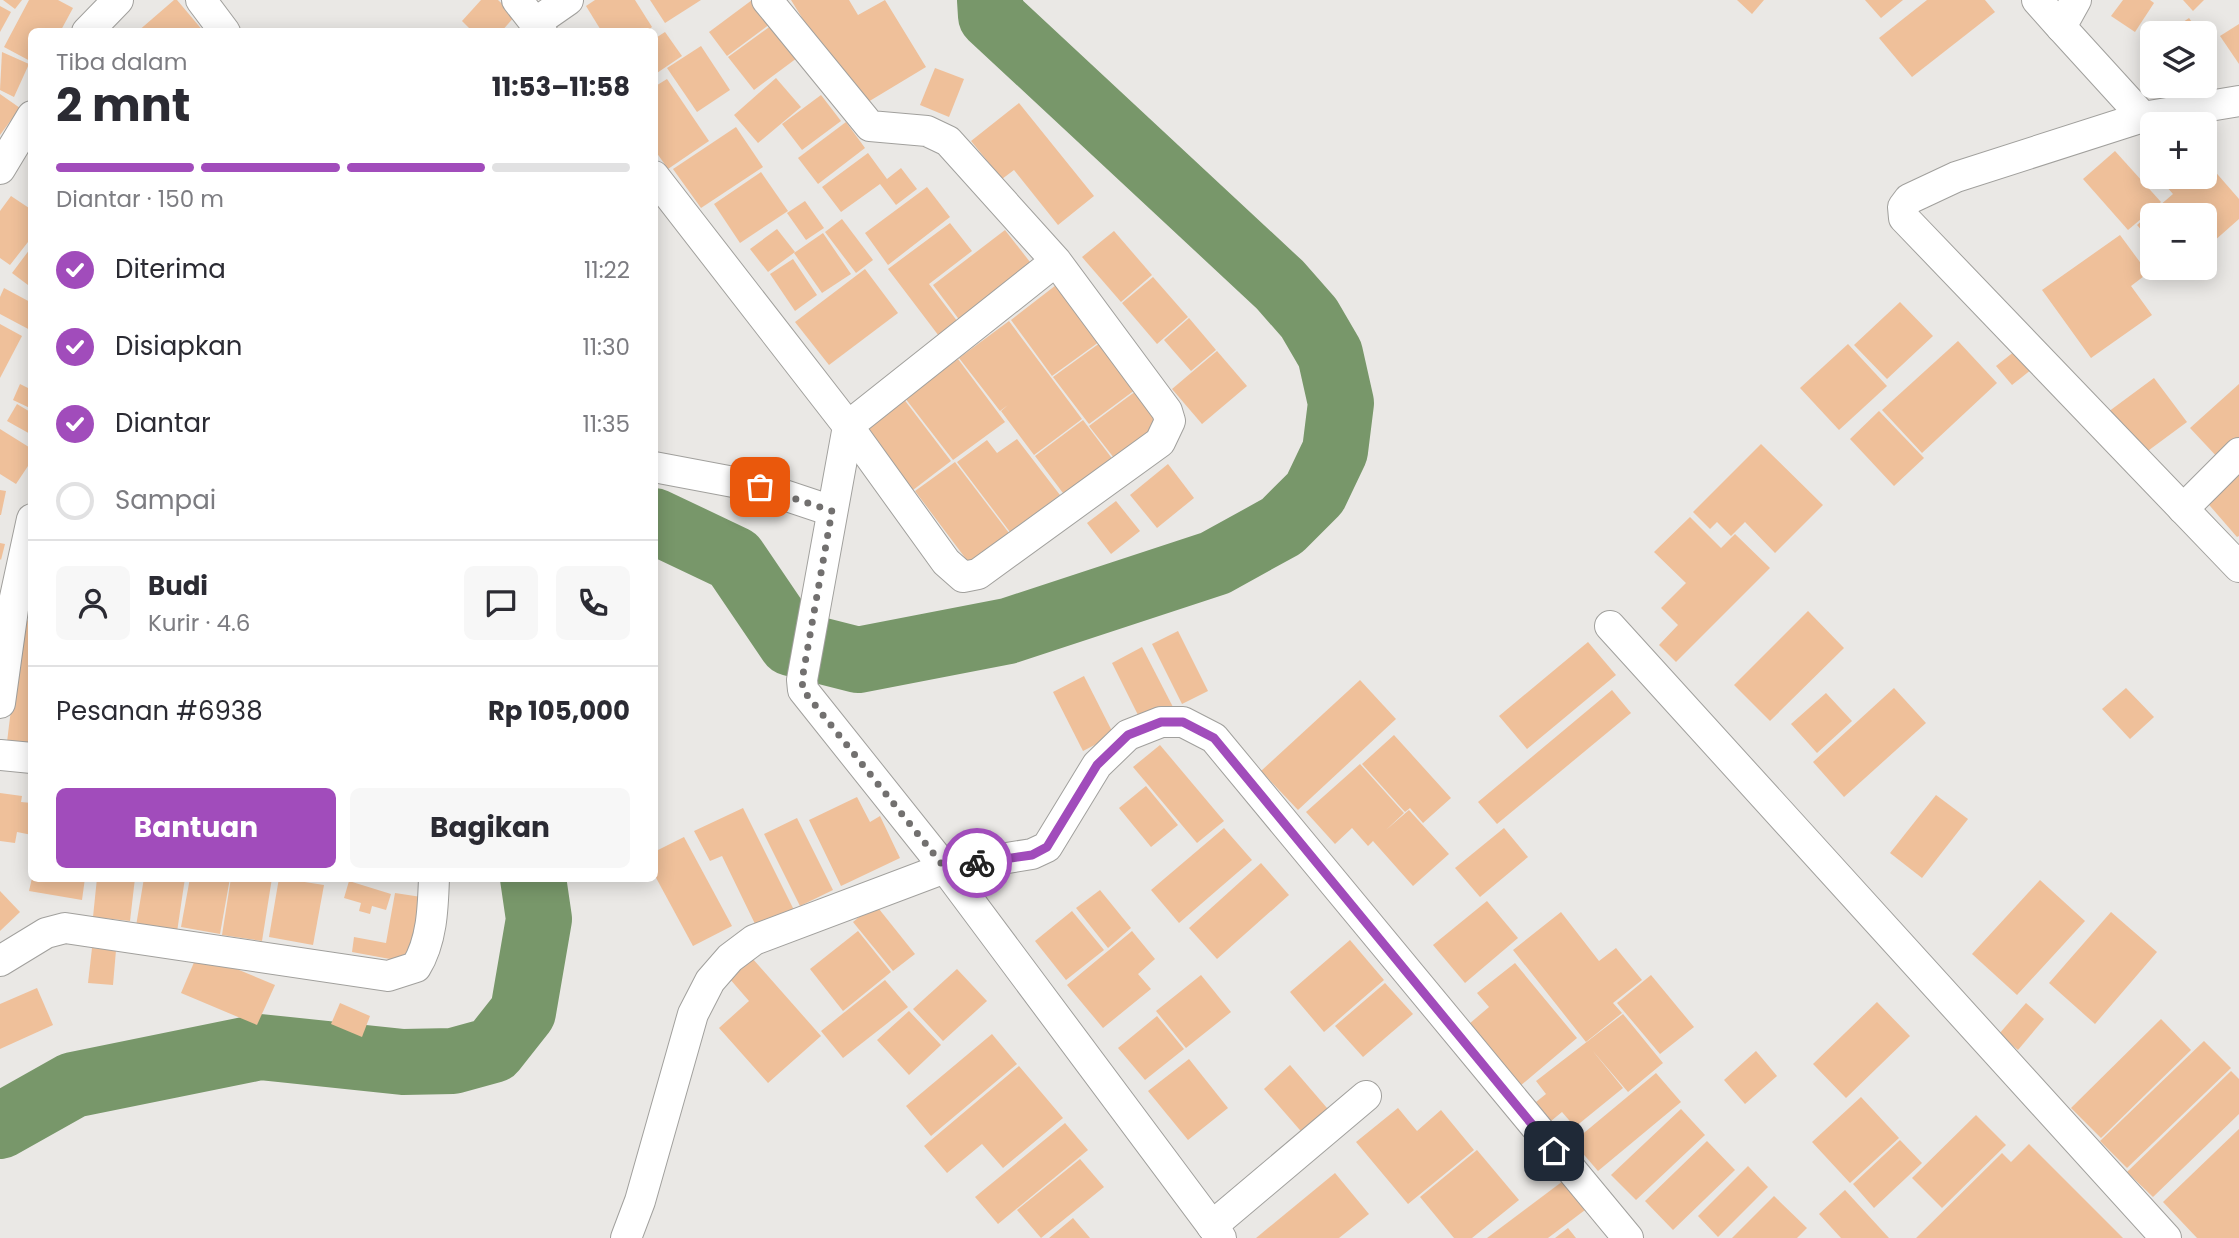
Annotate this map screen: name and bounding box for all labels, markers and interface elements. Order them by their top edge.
map controls [2140,21,2217,280]
button: layers [2140,21,2217,98]
text: Tiba dalam [56,46,187,78]
text: 11:53–11:58 [492,69,630,105]
text: 2 mnt [56,73,190,137]
button: + [2140,112,2217,189]
text: Diantar · 150 m [56,183,224,215]
button: − [2140,203,2217,280]
icon: check [56,251,94,289]
text: Diterima [115,251,226,287]
text: 11:22 [584,254,630,286]
icon: check [56,328,94,366]
text: Disiapkan [115,328,243,364]
text: 11:30 [582,331,630,363]
icon: check [56,405,94,443]
text: Diantar [115,405,211,441]
text: 11:35 [582,408,630,440]
pin [730,457,790,517]
icon: bag [741,468,779,506]
text: Sampai [115,482,216,518]
button: person [56,566,130,640]
button: chat [464,566,538,640]
button: phone [556,566,630,640]
text: Budi [148,568,208,604]
text: Kurir · 4.6 [148,607,250,639]
text: Pesanan #6938 [56,693,263,729]
text: Rp 105,000 [488,693,630,729]
button: Bantuan [56,788,336,868]
button: Bagikan [350,788,630,868]
courier [942,828,1012,898]
icon: bike [958,844,996,882]
pin [1524,1121,1584,1181]
icon: home [1535,1132,1573,1170]

